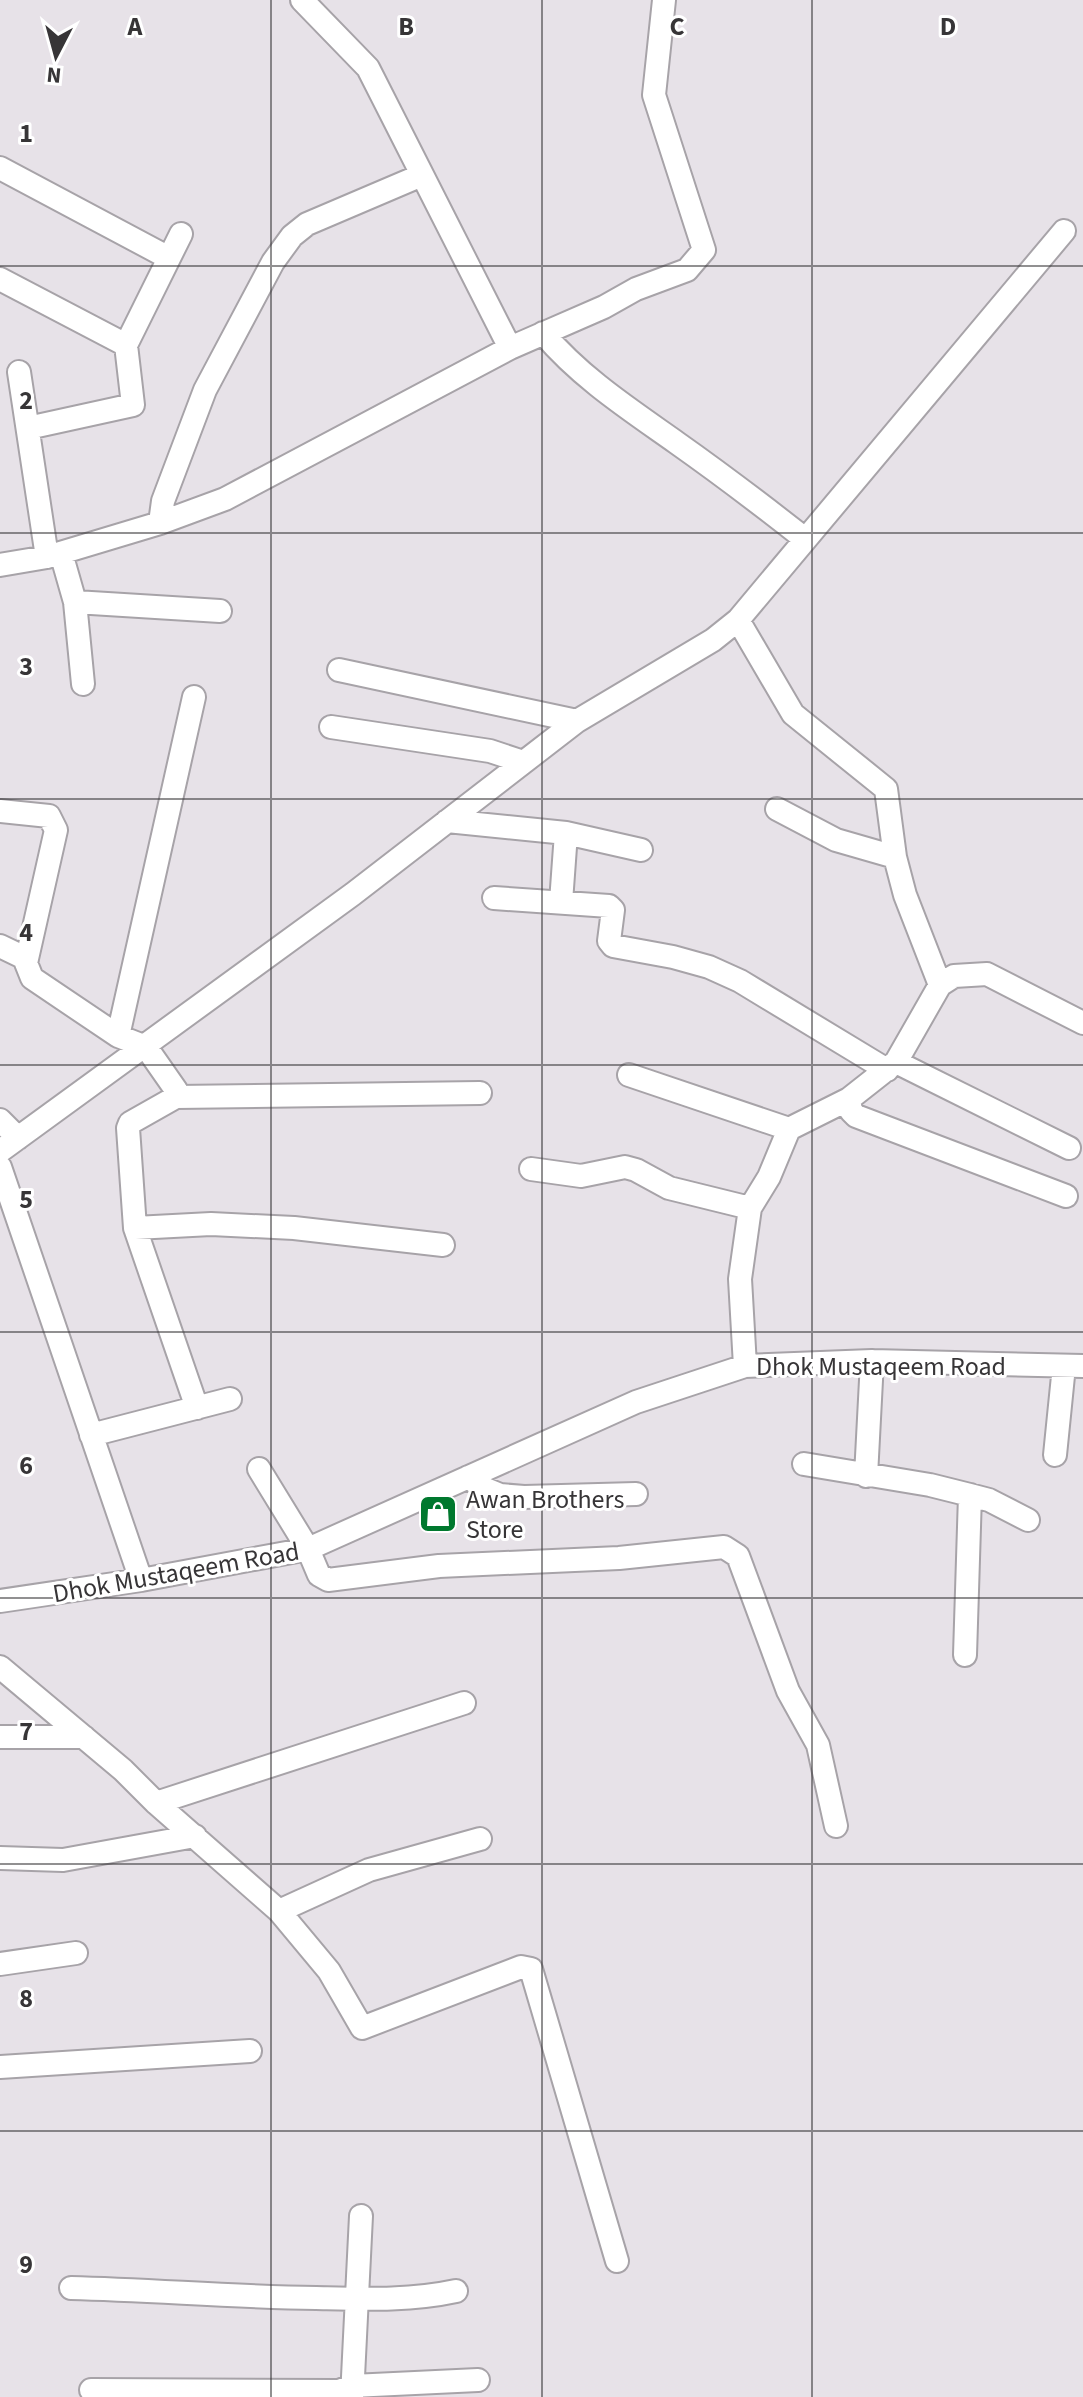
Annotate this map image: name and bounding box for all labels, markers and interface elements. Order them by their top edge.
text: A [127,8,144,45]
text: B [398,8,414,45]
text: C [669,8,685,45]
text: D [940,8,956,45]
north arrow [16,16,96,96]
text: N [45,58,63,92]
text: 1 [19,115,33,152]
text: 2 [19,382,33,419]
text: 3 [19,648,33,685]
text: 4 [19,914,33,951]
text: 5 [19,1181,33,1218]
street label: Dhok Mustaqeem Road [756,1348,1006,1385]
text: 6 [19,1447,33,1484]
place label: Awan Brothers Store [466,1481,624,1548]
shop icon: Awan Brothers Store [417,1493,459,1535]
street label: Dhok Mustaqeem Road [50,1533,302,1612]
text: 7 [19,1713,33,1750]
text: 8 [19,1980,33,2017]
text: 9 [19,2246,33,2283]

